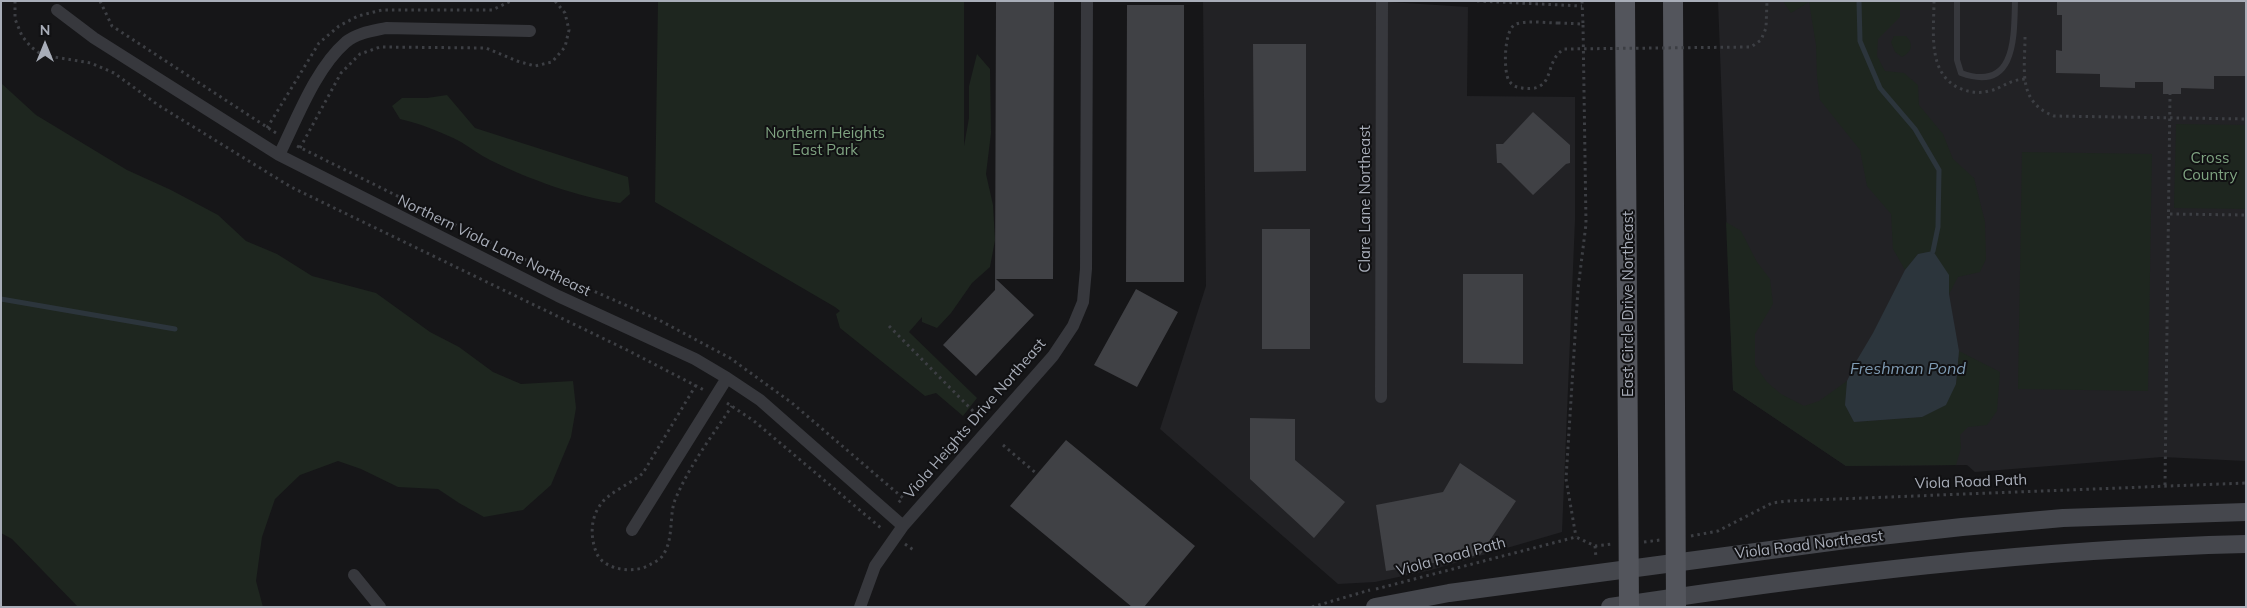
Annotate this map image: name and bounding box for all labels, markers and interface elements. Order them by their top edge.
north arrow [20,20,70,70]
text: N [40,21,50,39]
park label: Northern Heights East Park [765,124,885,159]
street label: Clare Lane Northeast [1356,125,1374,273]
park label: Cross Country [2183,149,2237,184]
street label: Northern Viola Lane Northeast [395,191,593,301]
street label: East Circle Drive Northeast [1619,211,1637,397]
street label: Viola Heights Drive Northeast [901,335,1049,503]
water label: Freshman Pond [1850,359,1966,379]
street label: Viola Road Path [1915,471,2027,493]
street label: Viola Road Northeast [1734,527,1884,563]
street label: Viola Road Path [1394,534,1508,580]

